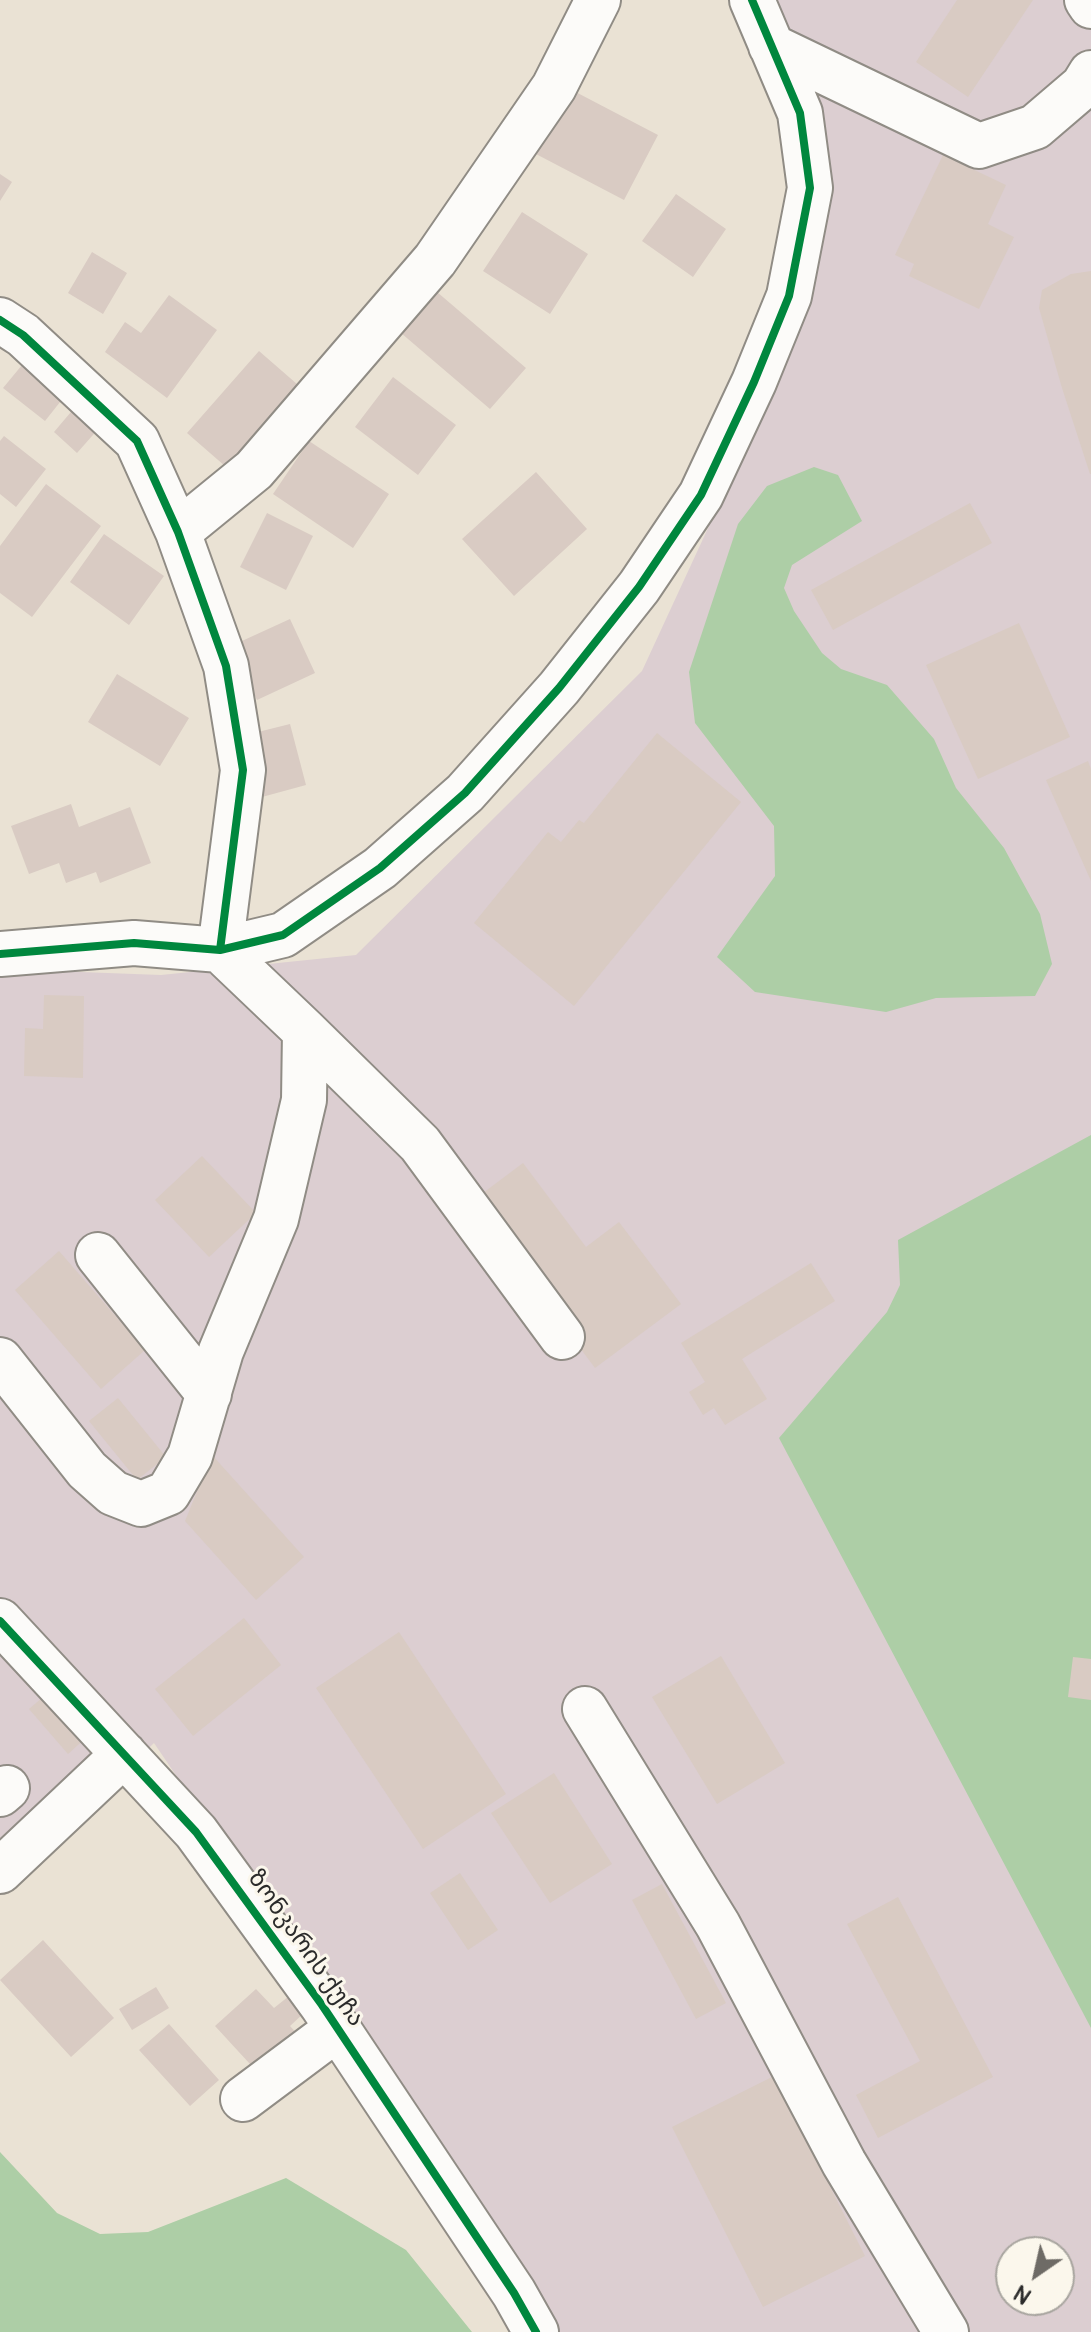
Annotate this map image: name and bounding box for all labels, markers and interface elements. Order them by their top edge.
street label: ზონკარის ქუჩა [240,1865,370,2033]
north arrow [995,2236,1075,2316]
text: N [1009,2278,1037,2310]

